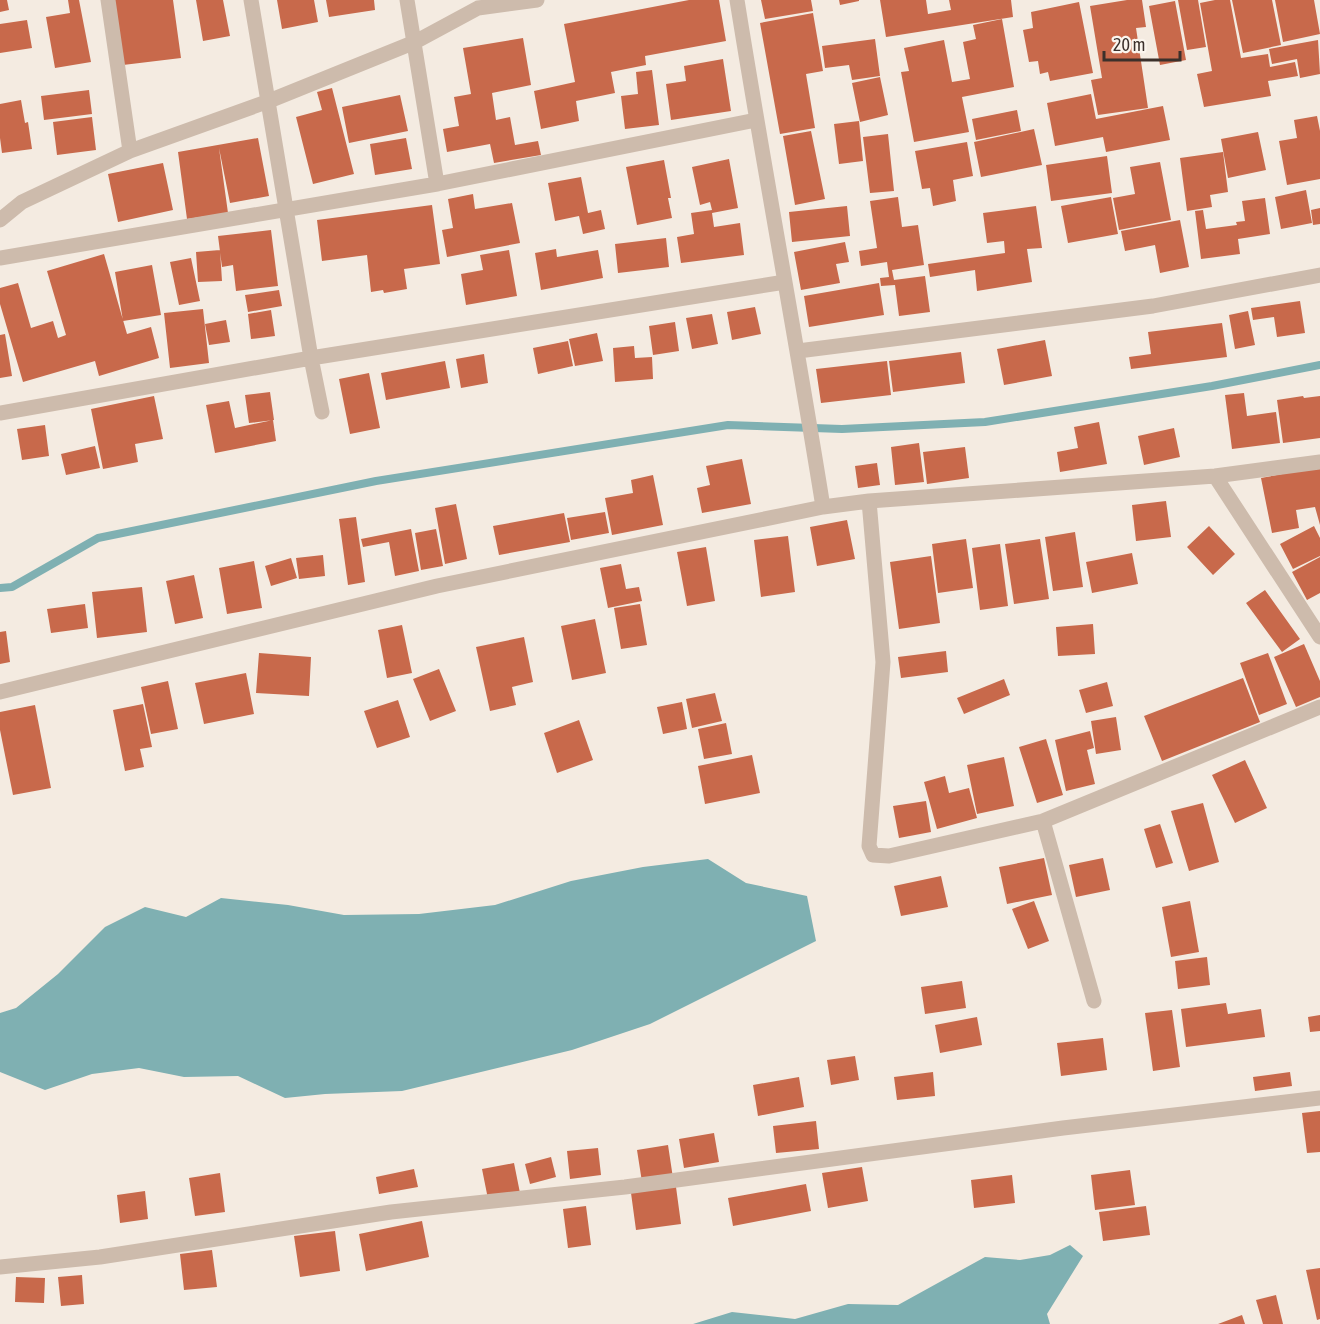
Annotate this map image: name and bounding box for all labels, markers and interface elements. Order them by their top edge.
scale bar [1104,24,1180,62]
text: 20 m [1113,34,1145,55]

